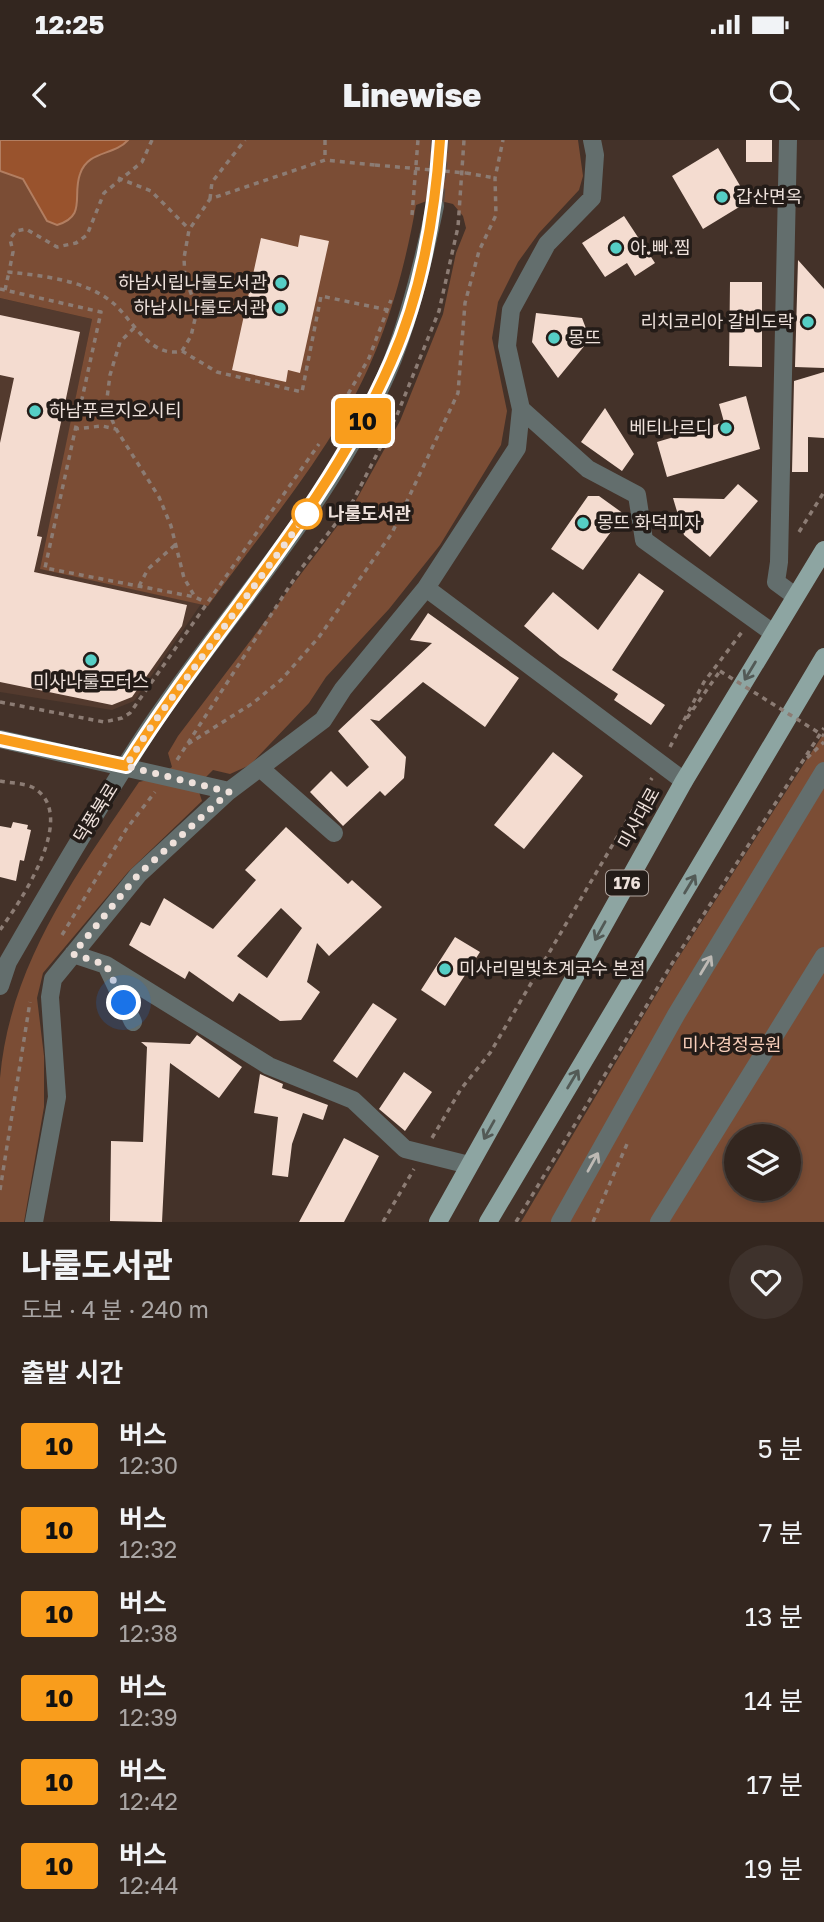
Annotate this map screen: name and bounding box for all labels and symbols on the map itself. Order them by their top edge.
place label: 갑산면옥 [736,185,802,207]
marker: 갑산면옥 [714,189,730,205]
place label: 아.빠.찜 [630,236,690,258]
marker: 아.빠.찜 [608,240,624,256]
place label: 하남시립나룰도서관 [118,271,267,293]
marker: 하남시립나룰도서관 [273,275,289,291]
place label: 하남시나룰도서관 [134,296,266,318]
marker: 하남시나룰도서관 [272,300,288,316]
place label: 리치코리아 갈비도락 [640,310,794,332]
marker: 리치코리아 갈비도락 [800,314,816,330]
place label: 몽뜨 [568,326,601,348]
marker: 몽뜨 [546,330,562,346]
line badge: 10 [332,398,394,444]
place label: 하남푸르지오시티 [49,399,181,421]
marker: 하남푸르지오시티 [27,403,43,419]
place label: 베티나르디 [629,416,712,438]
marker: 베티나르디 [718,420,734,436]
marker: 나룰도서관 [292,499,322,529]
place label: 나룰도서관 [328,502,411,524]
place label: 몽뜨 화덕피자 [597,511,701,533]
marker: 몽뜨 화덕피자 [575,515,591,531]
marker: 미사나룰모터스 [83,652,99,668]
one-way arrow [743,660,757,680]
place label: 미사나룰모터스 [33,670,149,692]
street label: 덕풍북로 [68,779,122,846]
street label: 미사대로 [612,783,664,852]
road number: 176 [606,870,648,896]
one-way arrow [683,875,697,895]
one-way arrow [593,921,607,941]
one-way arrow [700,956,714,976]
place label: 미사리밀빛초계국수 본점 [459,957,646,979]
marker: 미사리밀빛초계국수 본점 [437,961,453,977]
your location [106,985,141,1020]
park label: 미사경정공원 [682,1033,782,1055]
one-way arrow [567,1070,581,1090]
one-way arrow [482,1119,495,1140]
one-way arrow [586,1153,600,1173]

